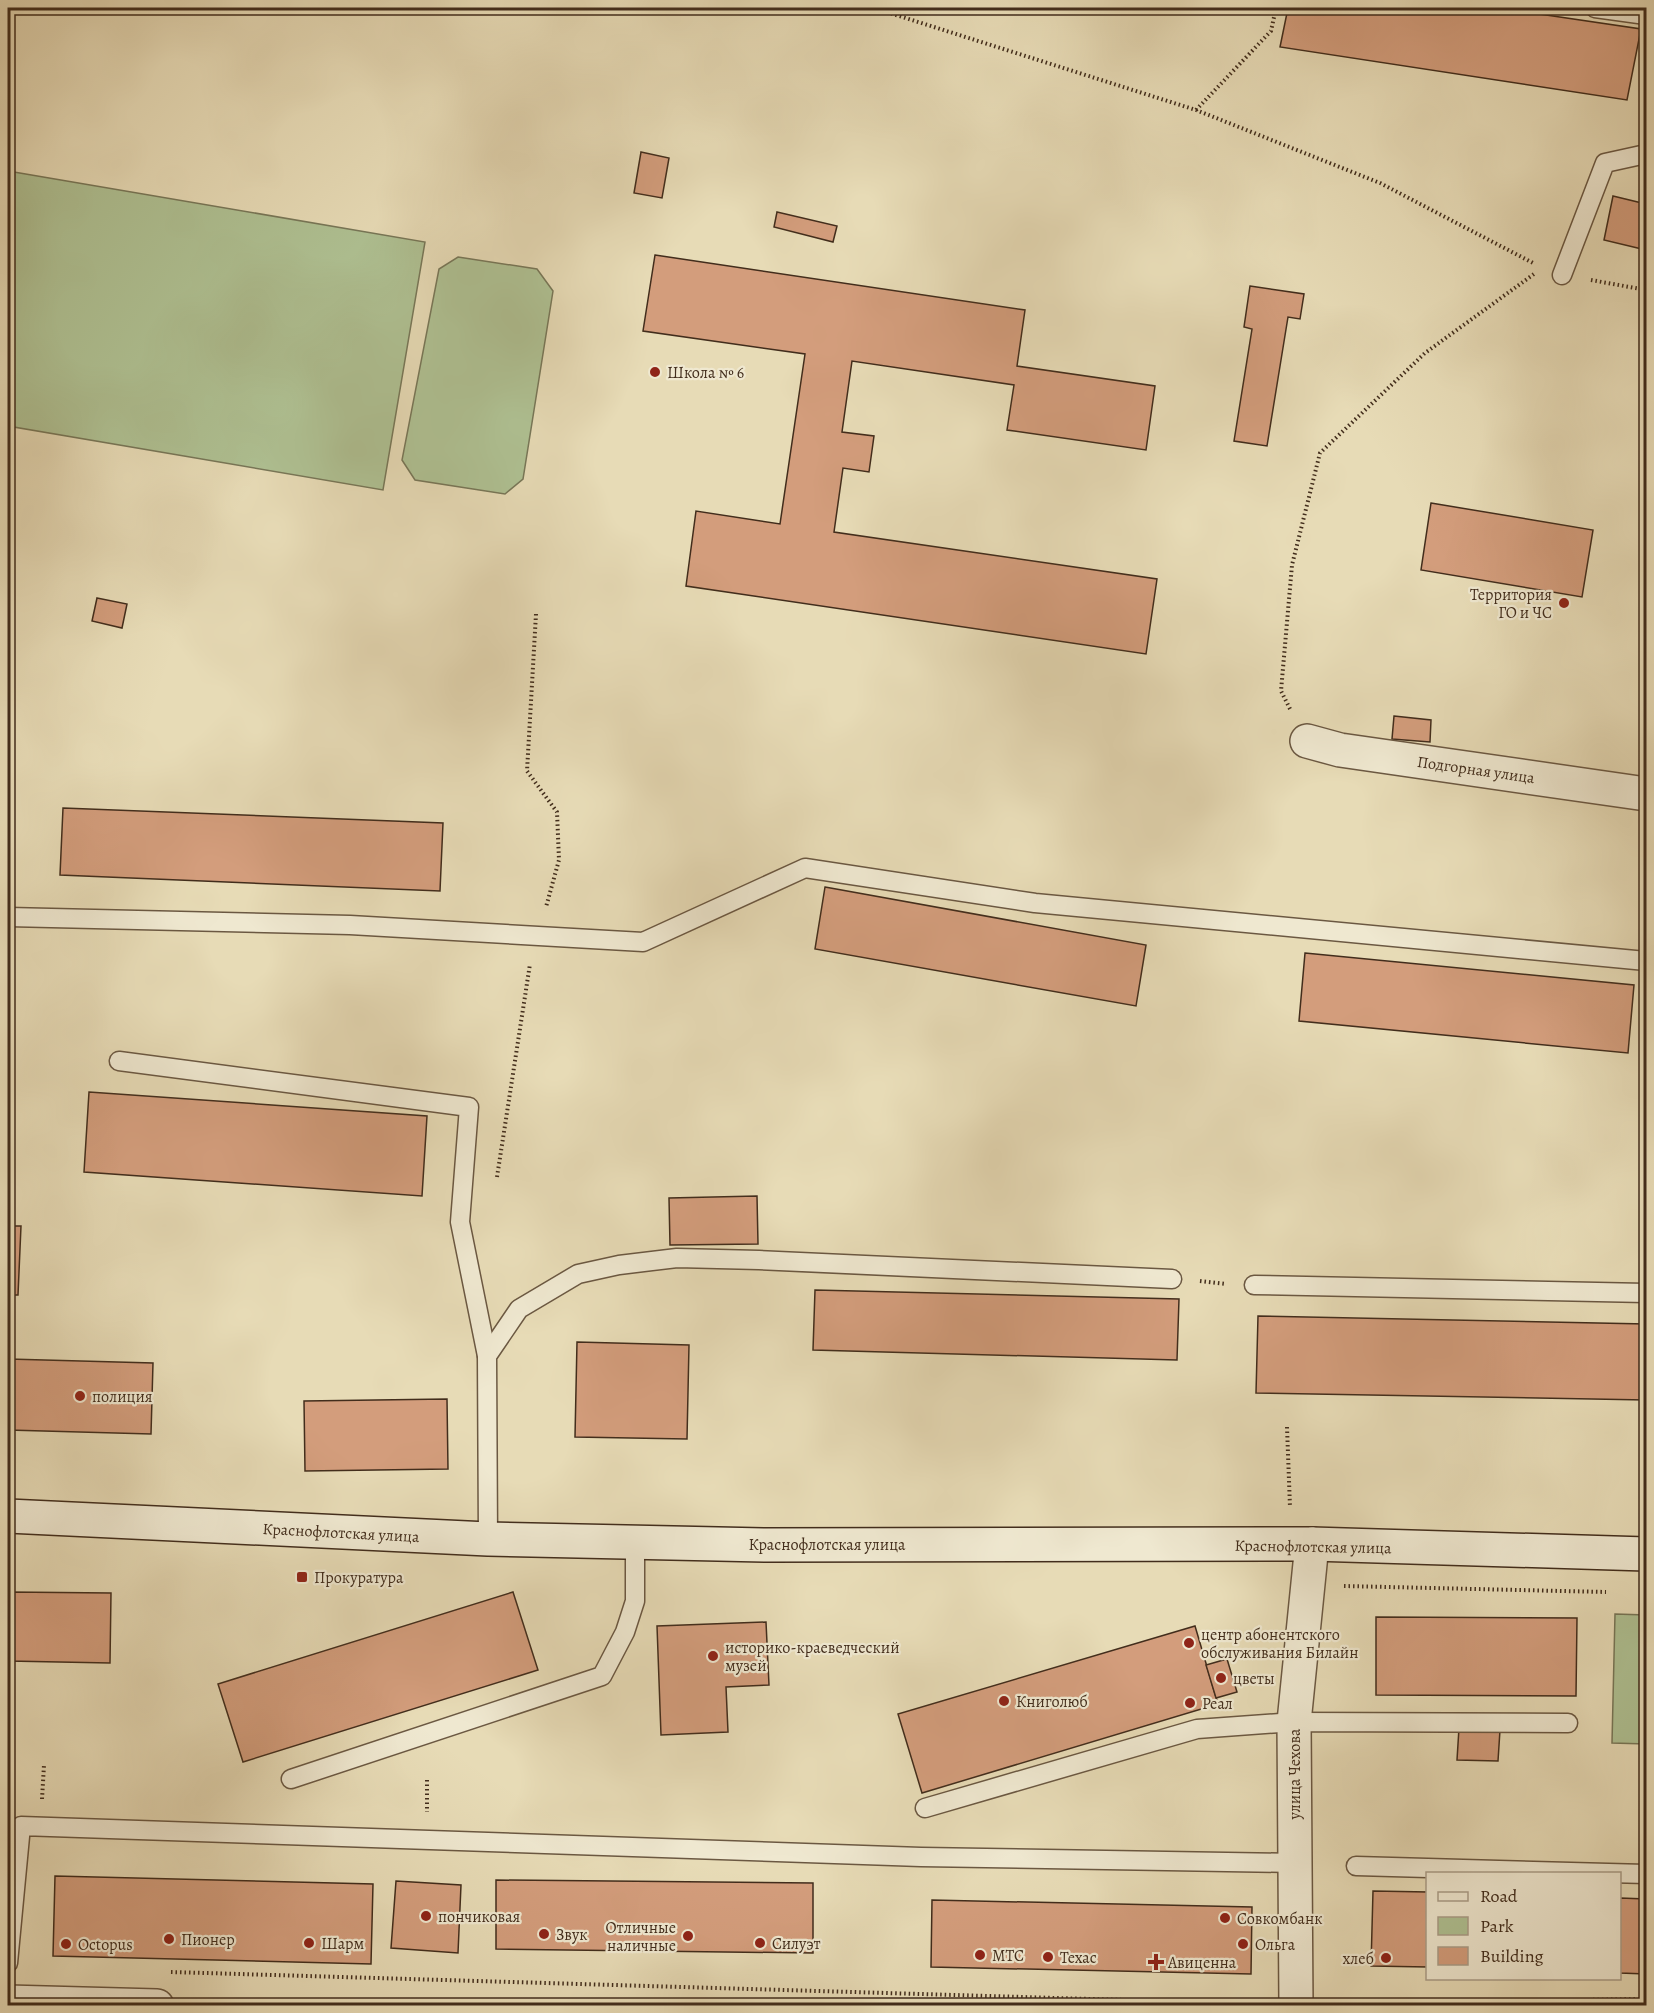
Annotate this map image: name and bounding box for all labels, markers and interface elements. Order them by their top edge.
place label: Школа № 6 [667,362,744,384]
marker: Школа № 6 [648,365,662,379]
place label: Территория ГО и ЧС [1470,584,1552,624]
marker: Территория ГО и ЧС [1557,596,1571,610]
street label: Подгорная улица [1416,751,1537,789]
place label: полиция [92,1386,153,1408]
marker: полиция [73,1389,87,1403]
street label: Краснофлотская улица [262,1518,420,1548]
street label: Краснофлотская улица [749,1534,906,1556]
street label: Краснофлотская улица [1234,1535,1392,1559]
place label: Прокуратура [314,1567,404,1589]
marker: Прокуратура [295,1570,309,1584]
place label: центр абонентского обслуживания Билайн [1201,1624,1359,1664]
marker: центр абонентского обслуживания Билайн [1182,1636,1196,1650]
place label: историко-краеведческий музей [725,1637,900,1677]
marker: историко-краеведческий музей [706,1649,720,1663]
place label: цветы [1233,1668,1275,1690]
marker: цветы [1214,1671,1228,1685]
place label: Книголюб [1016,1691,1088,1713]
place label: Реал [1202,1693,1233,1715]
marker: Книголюб [997,1694,1011,1708]
marker: Реал [1183,1696,1197,1710]
street label: улица Чехова [1284,1728,1306,1820]
legend [1426,1872,1621,1980]
text: Road [1480,1884,1518,1908]
place label: пончиковая [438,1906,521,1928]
place label: Совкомбанк [1237,1908,1323,1930]
marker: пончиковая [419,1909,433,1923]
marker: Совкомбанк [1218,1911,1232,1925]
text: Park [1480,1914,1514,1938]
place label: Отличные наличные [606,1917,676,1957]
place label: Звук [556,1924,587,1946]
marker: Звук [537,1927,551,1941]
place label: Пионер [181,1929,235,1951]
marker: Отличные наличные [681,1929,695,1943]
marker: Пионер [162,1932,176,1946]
place label: Шарм [321,1933,365,1955]
place label: Силуэт [772,1933,821,1955]
place label: Octopus [78,1934,133,1956]
place label: Ольга [1255,1934,1296,1956]
marker: Шарм [302,1936,316,1950]
marker: Силуэт [753,1936,767,1950]
marker: Octopus [59,1937,73,1951]
marker: Ольга [1236,1937,1250,1951]
text: Building [1480,1944,1544,1968]
place label: МТС [992,1945,1024,1967]
place label: Техас [1060,1947,1097,1969]
marker: МТС [973,1948,987,1962]
place label: хлеб [1342,1948,1374,1970]
marker: Техас [1041,1950,1055,1964]
marker: хлеб [1379,1951,1393,1965]
place label: Авиценна [1167,1952,1237,1974]
marker: Авиценна [1149,1955,1163,1969]

